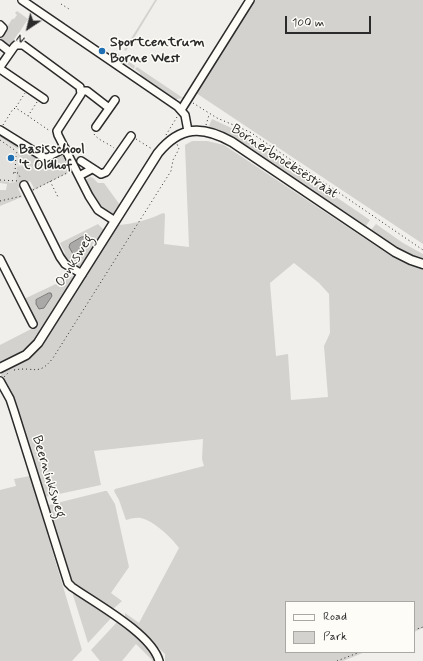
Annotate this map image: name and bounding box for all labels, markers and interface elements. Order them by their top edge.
north arrow [8,8,48,48]
scale bar [287,8,373,34]
text: 100 m [292,15,324,31]
text: N [14,30,28,46]
place label: Sportcentrum Borne West [110,35,205,68]
marker: Sportcentrum Borne West [97,46,107,56]
street label: Bornerbroeksestraat [228,121,340,203]
place label: Basisschool 't Oldhof [19,142,85,174]
marker: Basisschool 't Oldhof [6,153,16,163]
street label: Oonksweg [52,232,98,290]
street label: Beerninksweg [28,434,68,520]
legend [285,601,415,653]
text: Road [323,609,347,625]
text: Park [323,629,347,645]

